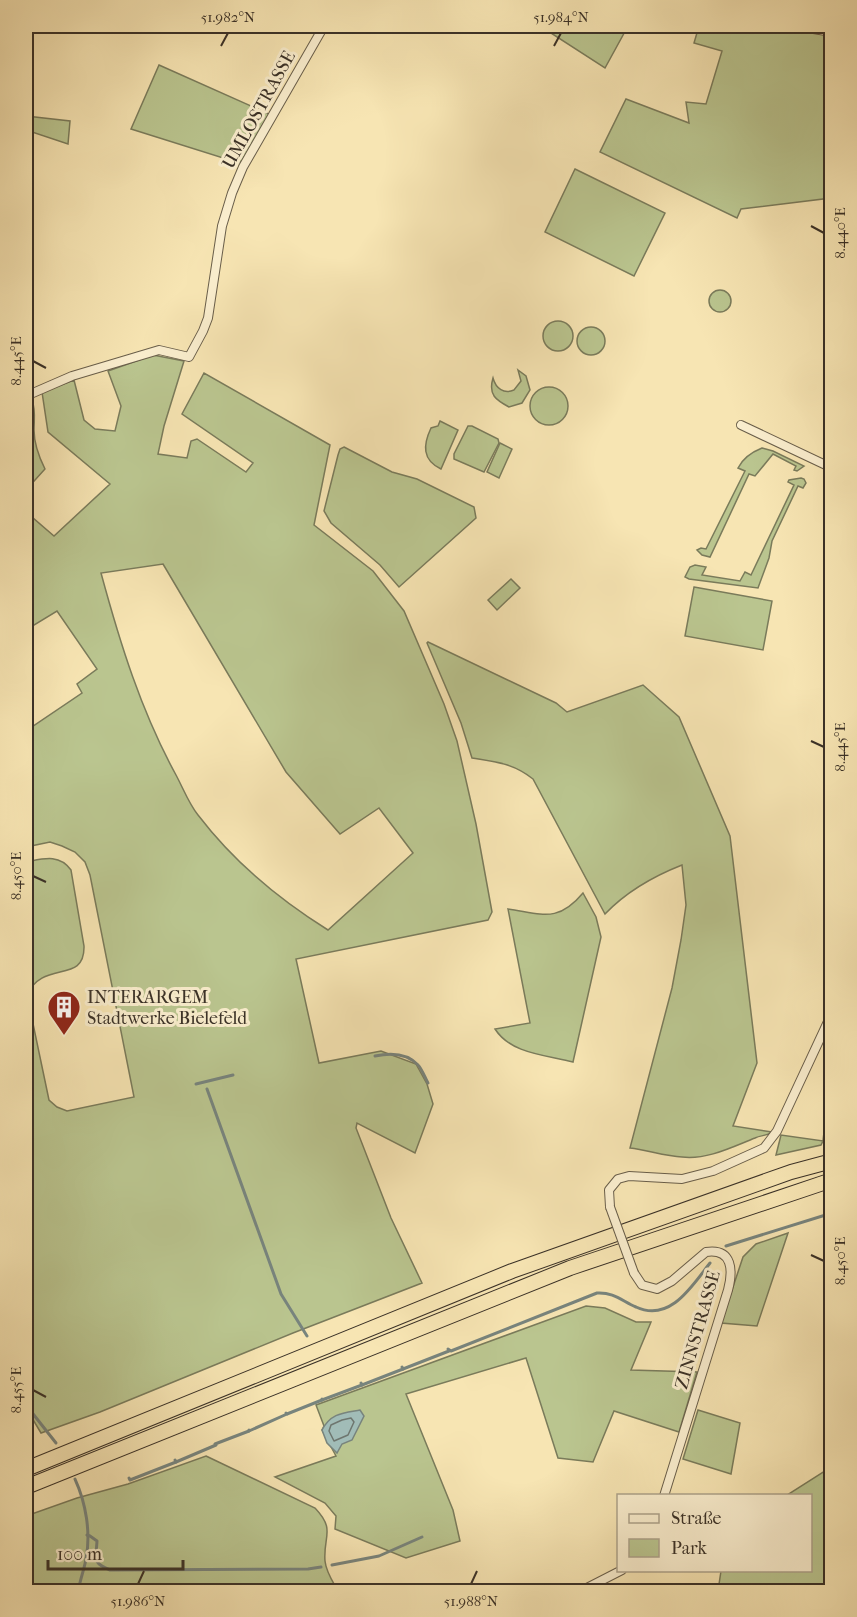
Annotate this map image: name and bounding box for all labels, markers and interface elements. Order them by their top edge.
text: 51.982°N [201,8,256,26]
text: 51.984°N [533,8,589,26]
street label: UMLOSTRASSE [218,47,300,173]
text: 8.440°E [831,207,849,259]
text: 8.445°E [7,336,25,386]
text: 8.445°E [831,722,849,772]
text: 8.450°E [7,852,25,900]
place label: INTERARGEM Stadtwerke Bielefeld [87,987,247,1029]
building icon: INTERARGEM Stadtwerke Bielefeld [46,989,82,1036]
text: 8.450°E [831,1237,849,1285]
street label: ZINNSTRASSE [671,1268,725,1392]
text: 8.455°E [7,1367,25,1413]
legend [617,1494,812,1572]
text: Straße [671,1508,722,1529]
scale bar [48,1533,183,1571]
text: Park [671,1538,708,1559]
text: 100 m [57,1544,102,1565]
text: 51.986°N [111,1592,166,1610]
text: 51.988°N [444,1592,499,1610]

